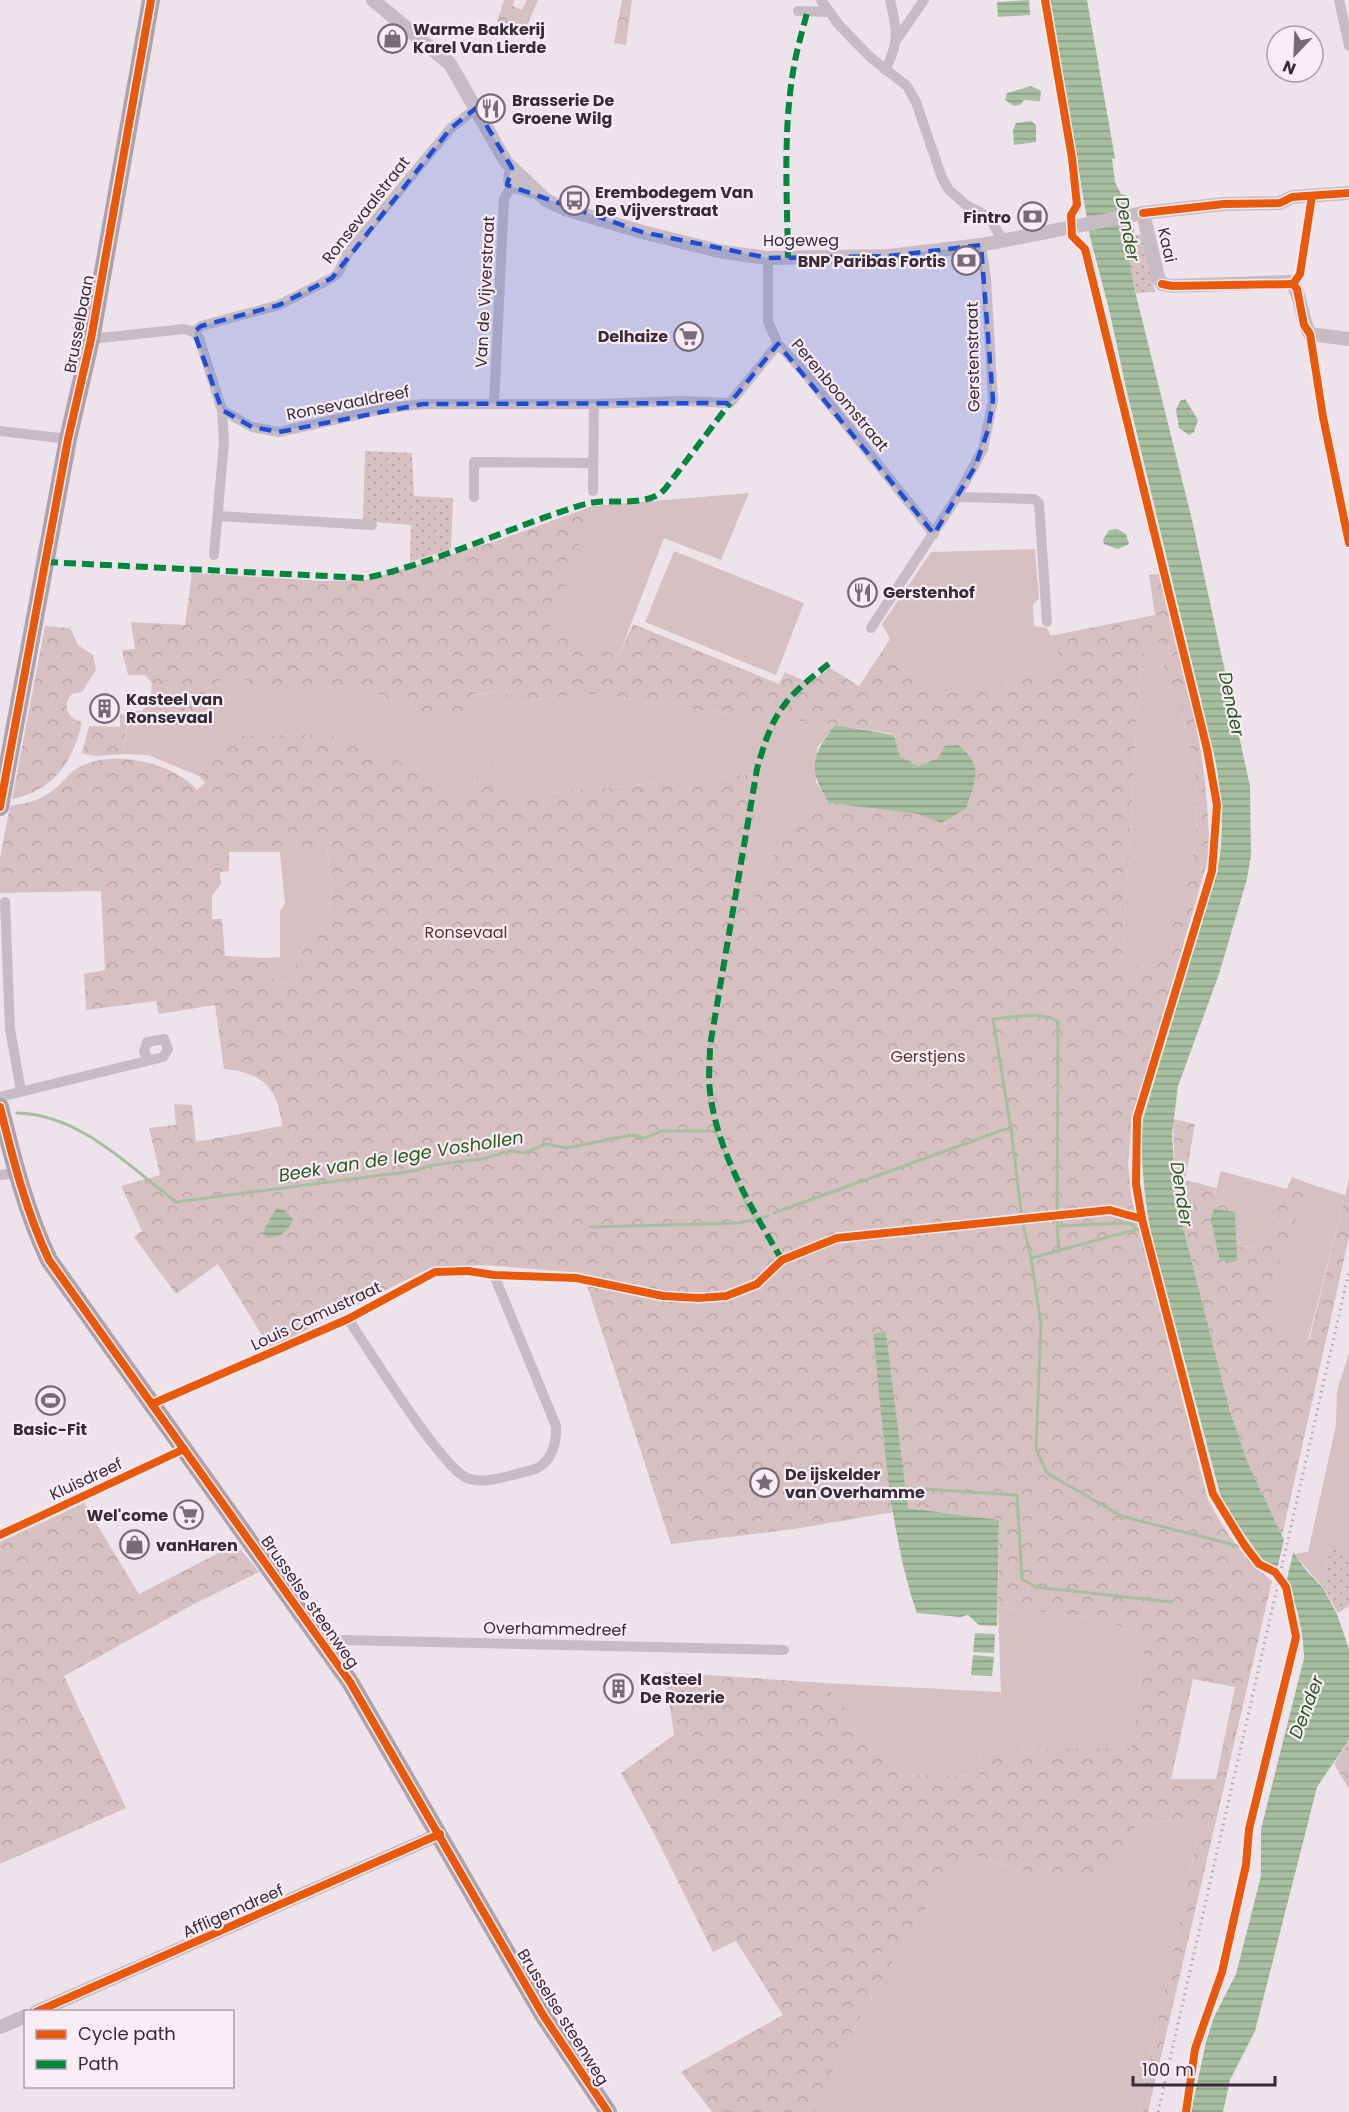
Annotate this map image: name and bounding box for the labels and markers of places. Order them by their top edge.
place label: Warme Bakkerij Karel Van Lierde [413,18,546,59]
shop icon: Warme Bakkerij Karel Van Lierde [376,22,408,54]
place label: Brasserie De Groene Wilg [512,89,614,130]
restaurant icon: Brasserie De Groene Wilg [475,93,507,125]
place label: Erembodegem Van De Vijverstraat [595,181,753,222]
bus stop icon: Erembodegem Van De Vijverstraat [558,185,590,217]
bank icon: Fintro [1016,201,1048,233]
place label: Fintro [963,206,1011,229]
bank icon: BNP Paribas Fortis [951,245,983,277]
place label: BNP Paribas Fortis [798,250,946,273]
supermarket icon: Delhaize [673,320,705,352]
place label: Delhaize [598,325,668,348]
restaurant icon: Gerstenhof [846,576,878,608]
place label: Gerstenhof [883,581,975,604]
place label: Kasteel van Ronsevaal [126,688,223,729]
building icon: Kasteel van Ronsevaal [89,692,121,724]
sports icon: Basic-Fit [34,1385,66,1417]
place label: Basic-Fit [13,1418,87,1441]
place label: De ijskelder van Overhamme [785,1463,925,1504]
place icon: De ijskelder van Overhamme [748,1467,780,1499]
supermarket icon: Wel'come [173,1499,205,1531]
place label: Wel'come [86,1504,168,1527]
shop icon: vanHaren [119,1529,151,1561]
place label: vanHaren [156,1534,238,1557]
place label: Kasteel De Rozerie [640,1668,725,1709]
building icon: Kasteel De Rozerie [603,1672,635,1704]

